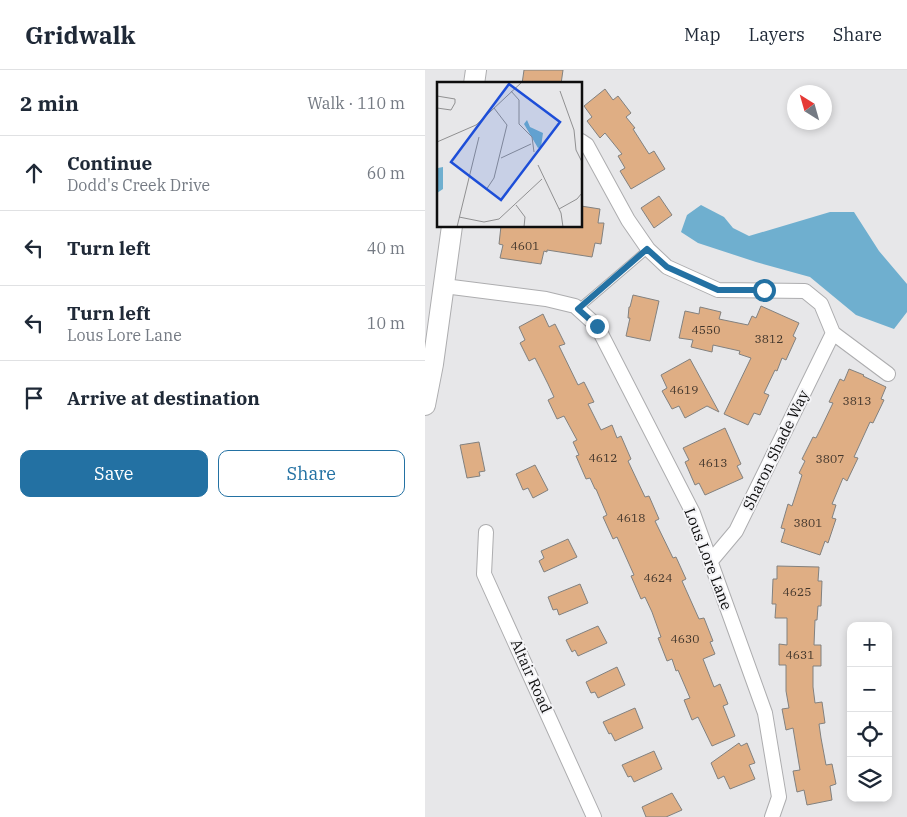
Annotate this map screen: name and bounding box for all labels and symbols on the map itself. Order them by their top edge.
inset map [437,82,583,228]
north arrow [787,85,832,130]
house number: 4601 [511,238,539,253]
route start [753,279,776,302]
route end [586,315,609,338]
house number: 4550 [692,322,720,337]
house number: 3812 [755,331,783,346]
house number: 4619 [670,382,698,397]
street label: Sharon Shade Way [738,387,813,513]
house number: 3813 [843,393,871,408]
house number: 4612 [589,450,617,465]
house number: 3807 [816,451,844,466]
house number: 4613 [699,455,727,470]
street label: Lous Lore Lane [680,505,737,613]
house number: 4618 [617,510,645,525]
house number: 3801 [794,515,822,530]
house number: 4624 [644,570,672,585]
house number: 4625 [783,584,811,599]
house number: 4630 [671,631,699,646]
street label: Altair Road [507,636,556,716]
house number: 4631 [786,647,814,662]

